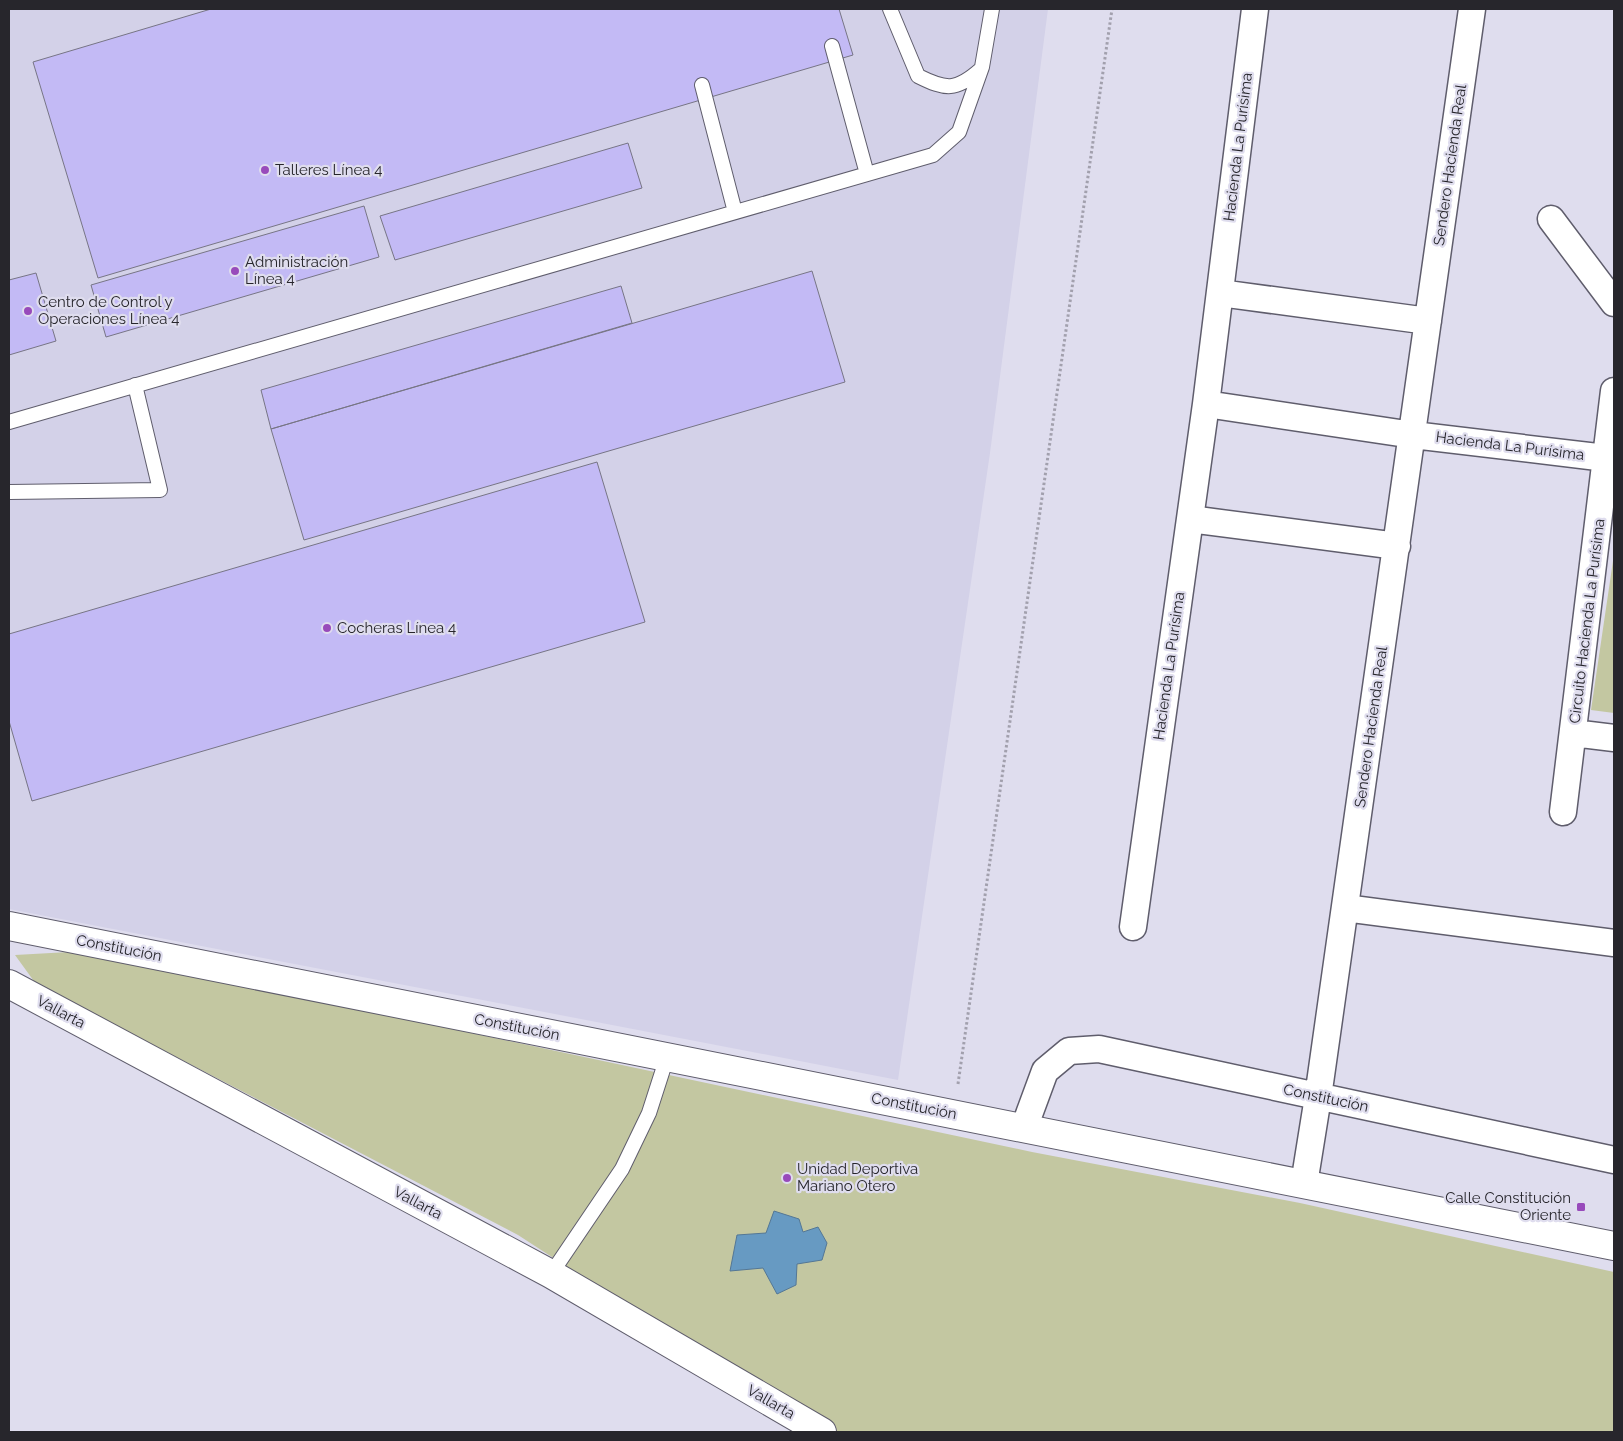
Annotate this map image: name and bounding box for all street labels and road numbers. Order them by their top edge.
street label: Hacienda La Purísima [1220,72,1256,222]
street label: Sendero Hacienda Real [1430,82,1470,247]
street label: Hacienda La Purísima [1435,428,1585,464]
street label: Circuito Hacienda La Purísima [1566,518,1608,724]
street label: Hacienda La Purísima [1150,591,1188,741]
street label: Sendero Hacienda Real [1351,644,1391,809]
street label: Constitución [75,931,163,965]
street label: Vallarta [34,992,88,1032]
street label: Constitución [473,1010,561,1044]
street label: Constitución [1282,1080,1370,1116]
street label: Constitución [870,1089,958,1123]
street label: Vallarta [391,1183,445,1223]
street label: Vallarta [744,1381,798,1423]

